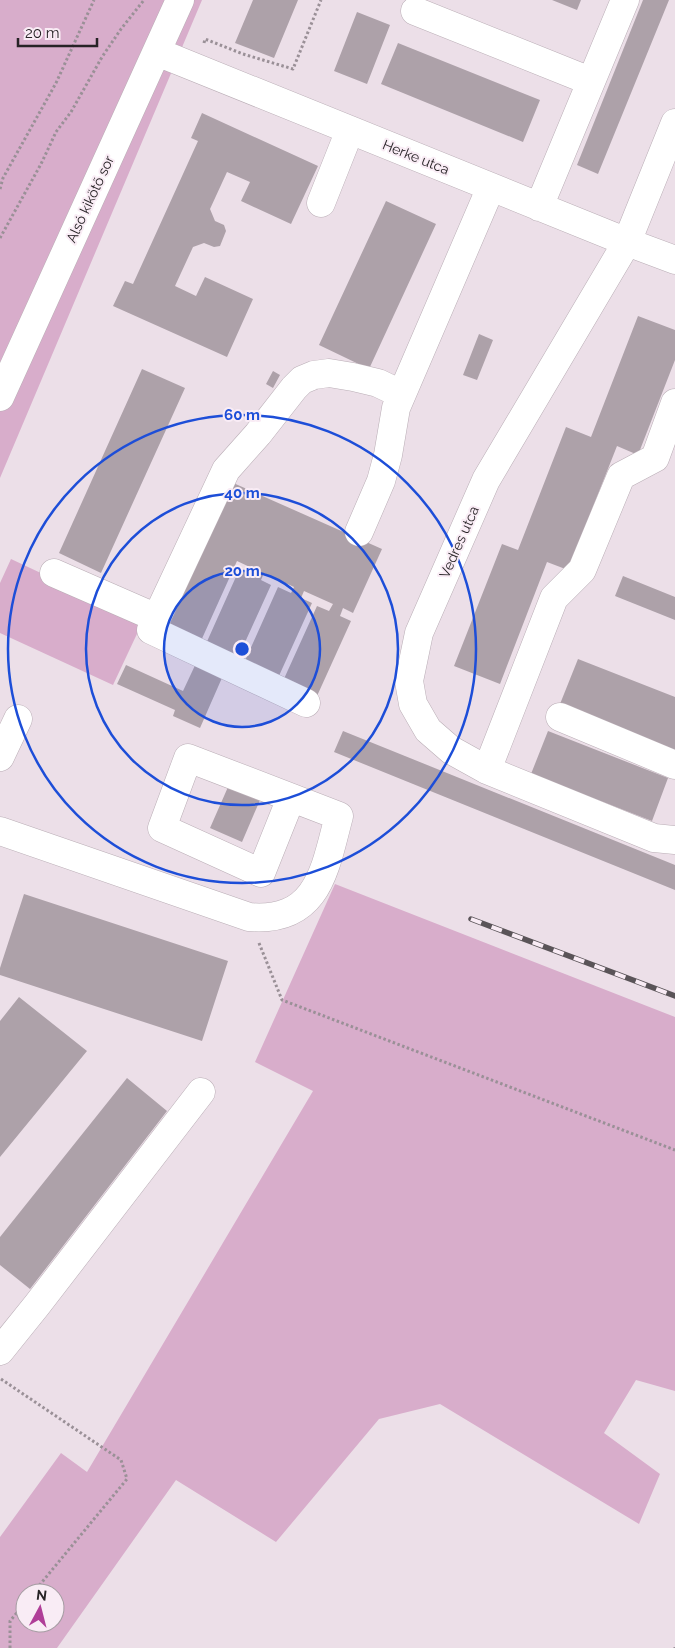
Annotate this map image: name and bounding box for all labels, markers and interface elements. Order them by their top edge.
scale bar [18,15,96,47]
text: 20 m [25,24,60,42]
street label: Herke utca [380,136,452,178]
street label: Alsó kikötő sor [63,153,117,245]
text: 60 m [224,406,260,424]
text: 40 m [224,484,260,502]
street label: Vedres utca [436,504,482,580]
text: 20 m [224,562,260,580]
centre of rings [233,640,251,658]
north arrow [15,1583,65,1633]
text: N [35,1587,48,1604]

